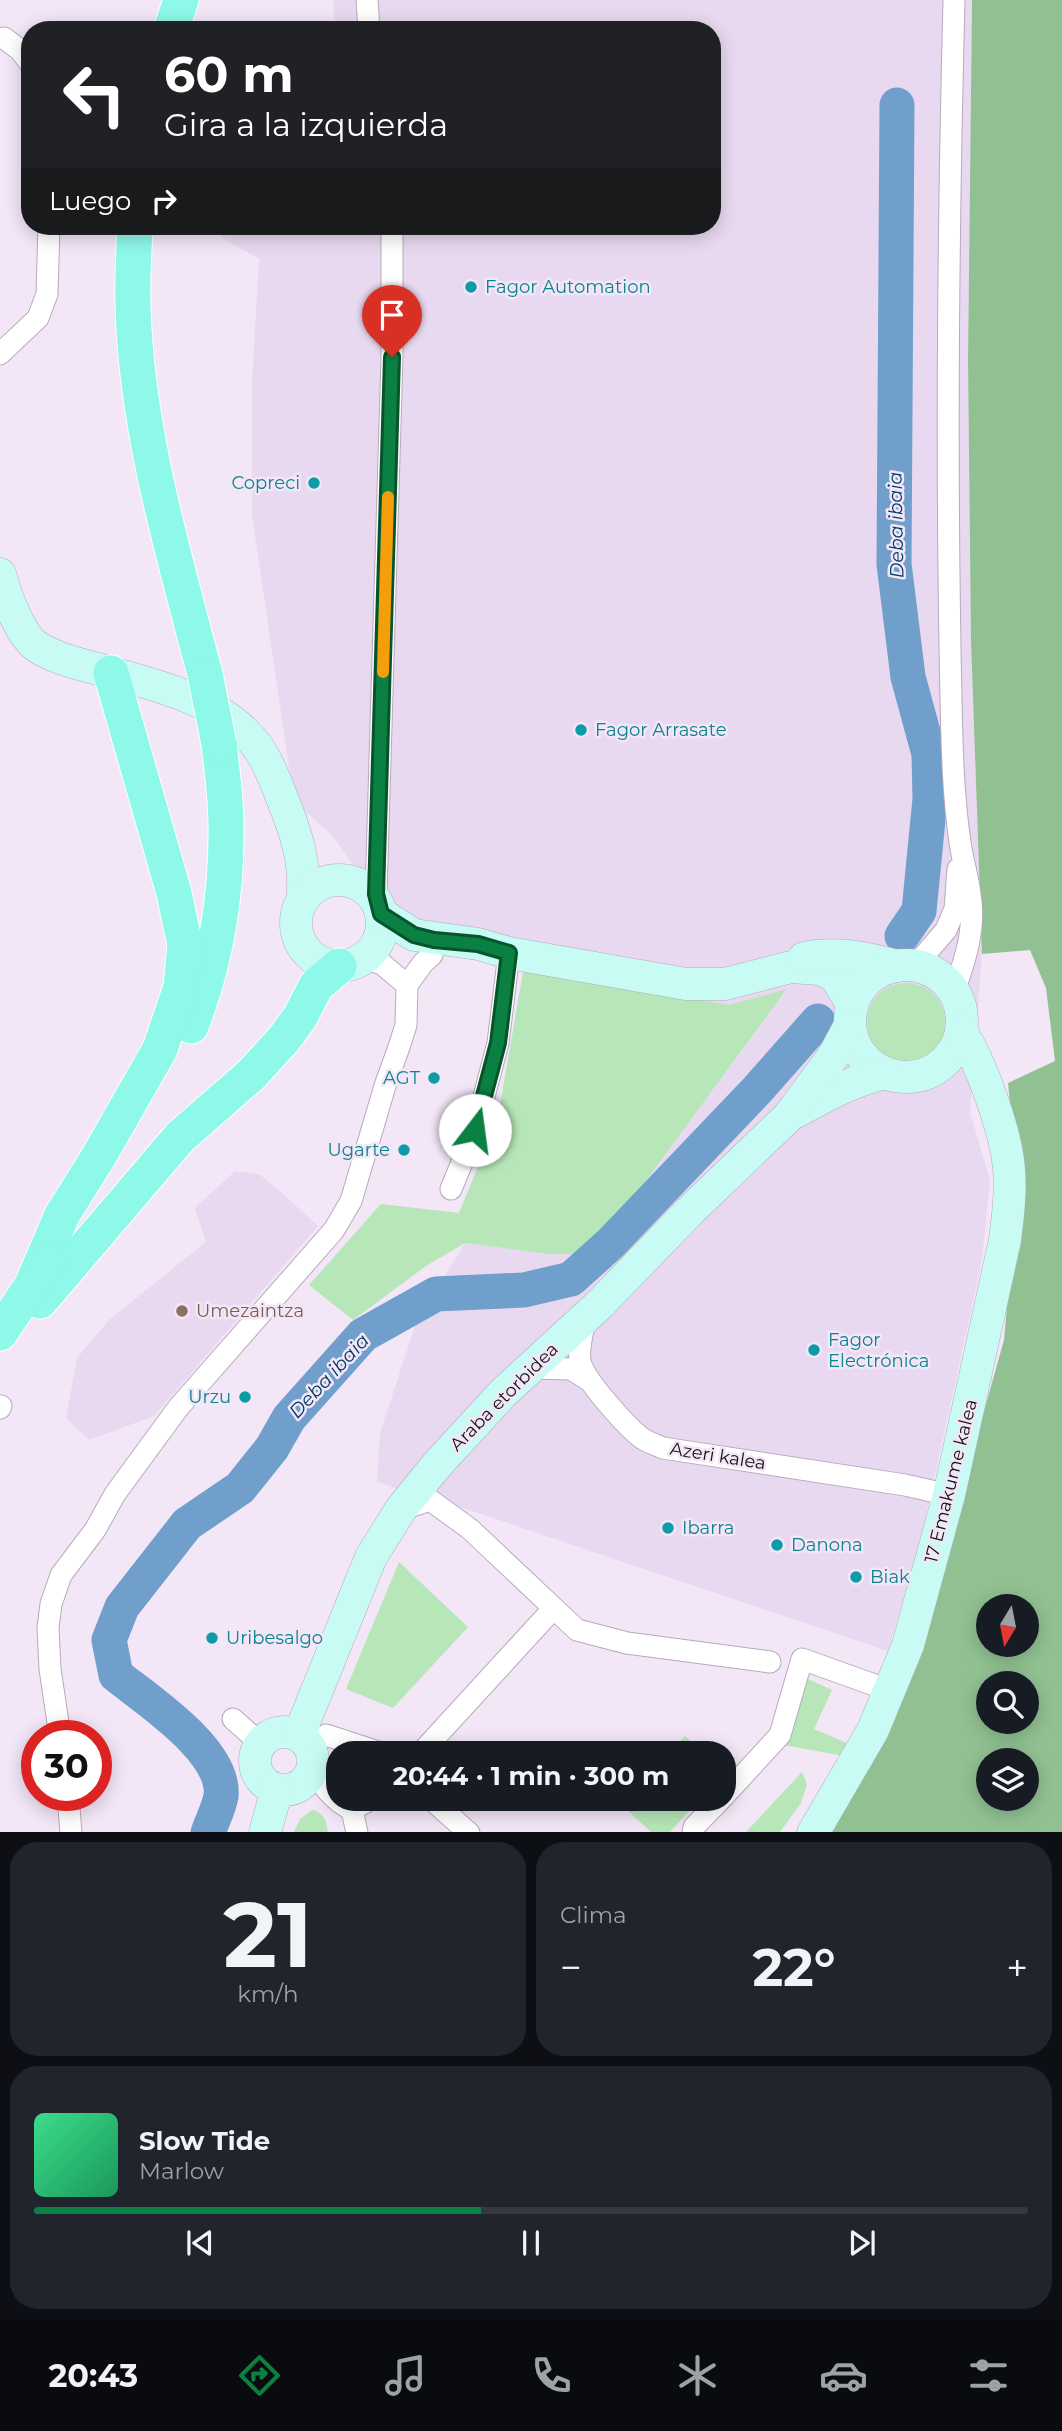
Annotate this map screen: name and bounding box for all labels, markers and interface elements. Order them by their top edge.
text: 60 m [164,45,294,104]
icon: left [49,49,140,140]
text: Gira a la izquierda [164,105,448,144]
icon: right [145,182,183,220]
text: Luego [49,185,131,217]
place label: Fagor Automation [485,276,651,298]
marker: Fagor Automation [463,279,479,295]
pin [362,285,422,357]
icon: arrive [373,296,411,334]
water label: Deba ibaia [884,471,908,579]
place label: Copreci [231,472,300,494]
marker: Copreci [306,475,322,491]
place label: Fagor Arrasate [595,719,727,741]
marker: Fagor Arrasate [573,722,589,738]
place label: AGT [383,1067,421,1089]
marker: AGT [426,1070,442,1086]
position arrow [438,1093,512,1167]
place label: Ugarte [327,1139,390,1161]
marker: Ugarte [396,1142,412,1158]
place label: Umezaintza [196,1300,304,1322]
marker: Umezaintza [174,1303,190,1319]
water label: Deba ibaia [284,1329,374,1423]
place label: Fagor Electrónica [828,1329,929,1372]
street label: Araba etorbidea [445,1338,563,1456]
marker: Fagor Electrónica [806,1342,822,1358]
place label: Urzu [188,1386,231,1408]
marker: Urzu [237,1389,253,1405]
street label: 17 Emakume kalea [920,1397,982,1565]
street label: Azeri kalea [669,1438,767,1474]
place label: Ibarra [682,1517,734,1539]
marker: Ibarra [660,1520,676,1536]
place label: Danona [791,1534,863,1556]
marker: Danona [769,1537,785,1553]
place label: Biak [870,1566,910,1588]
marker: Biak [848,1569,864,1585]
north arrow [976,1594,1040,1657]
map controls [976,1594,1039,1811]
place label: Uribesalgo [226,1627,323,1649]
marker: Uribesalgo [204,1630,220,1646]
button: search [976,1671,1039,1734]
speed limit sign: 30 [21,1720,112,1811]
button: layers [976,1748,1039,1811]
text: 20:44 · 1 min · 300 m [393,1760,669,1792]
text: 21 [223,1879,313,1990]
text: Clima [560,1901,627,1929]
text: 22° [752,1936,836,1999]
text: − [560,1944,582,1991]
text: + [1006,1944,1028,1991]
text: km/h [237,1980,299,2008]
text: Slow Tide [139,2125,270,2157]
text: Marlow [139,2157,224,2185]
icon: previous [181,2224,219,2262]
icon: pause [512,2224,550,2262]
icon: next [843,2224,881,2262]
icon: directions [235,2351,284,2400]
icon: music [381,2351,430,2400]
icon: phone [527,2351,576,2400]
icon: climate [673,2351,722,2400]
icon: car [819,2351,868,2400]
icon: filters [964,2351,1013,2400]
text: 20:43 [48,2356,138,2395]

